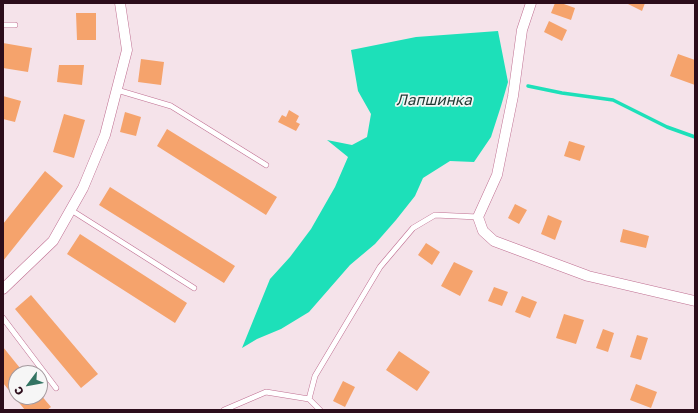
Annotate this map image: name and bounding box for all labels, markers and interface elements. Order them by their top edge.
water label: Лапшинка [396,91,472,109]
north arrow [8,365,48,405]
text: С [11,384,26,398]

